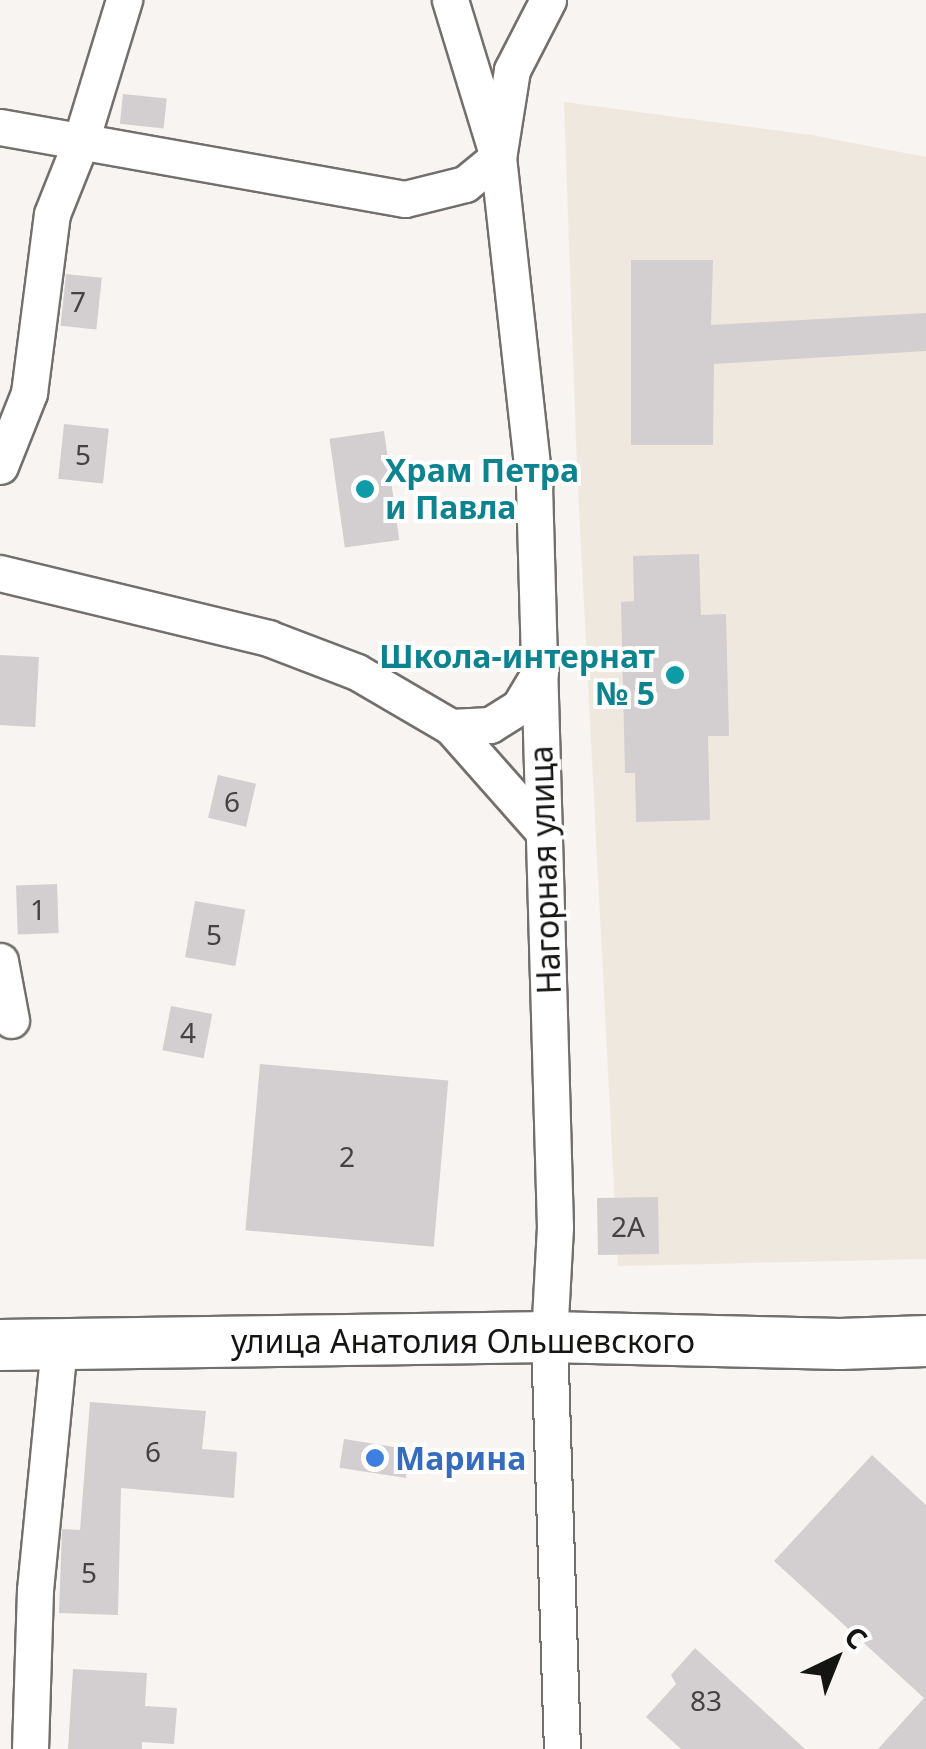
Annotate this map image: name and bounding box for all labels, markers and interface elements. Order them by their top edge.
house number: 7 [70,284,86,318]
house number: 5 [75,437,91,471]
place label: Храм Петра и Павла [385,452,579,527]
marker: Храм Петра и Павла [354,478,376,500]
place label: Школа-интернат № 5 [379,638,655,713]
marker: Школа-интернат № 5 [664,664,686,686]
street label: Нагорная улица [521,745,569,995]
house number: 6 [224,784,240,818]
house number: 1 [30,892,46,926]
house number: 5 [206,917,222,951]
house number: 4 [180,1015,196,1049]
house number: 2 [339,1139,355,1173]
house number: 2А [611,1209,645,1243]
street label: улица Анатолия Ольшевского [231,1322,695,1360]
house number: 6 [145,1434,161,1468]
place label: Марина [395,1439,526,1477]
marker: Марина [364,1447,386,1469]
house number: 5 [81,1555,97,1589]
north arrow [786,1609,886,1709]
text: С [837,1617,876,1657]
house number: 83 [690,1683,722,1717]

